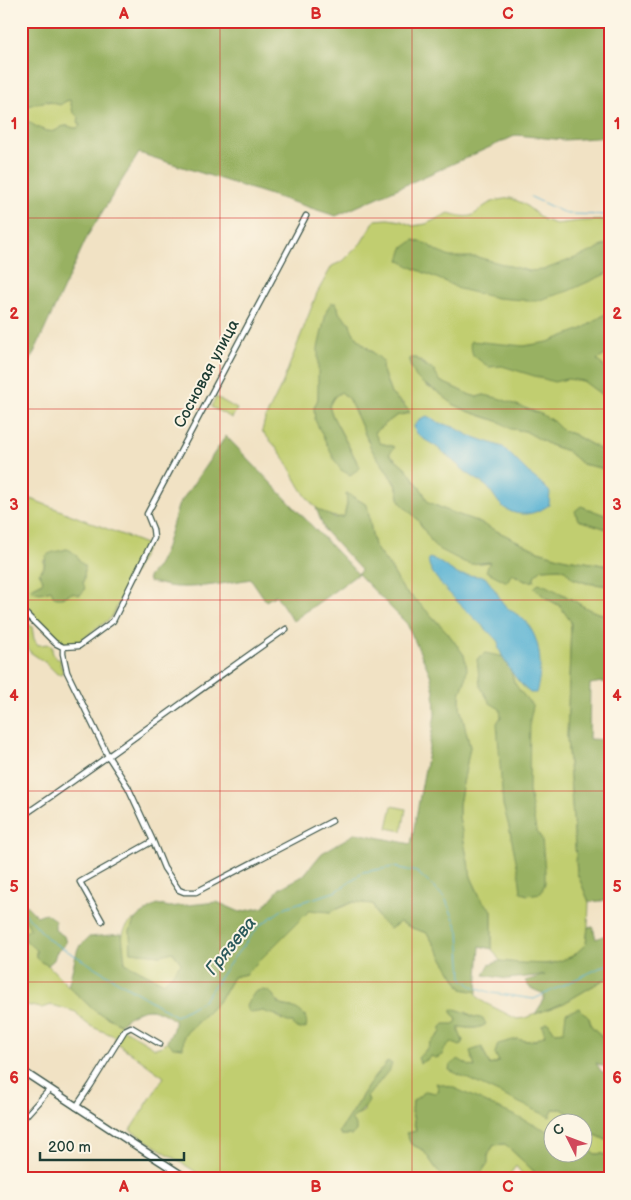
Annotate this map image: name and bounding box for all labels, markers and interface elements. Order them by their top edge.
text: A [118,5,129,24]
text: B [310,5,322,24]
text: C [502,5,514,24]
text: 1 [11,115,17,134]
text: 1 [614,115,620,134]
text: 2 [9,305,19,324]
text: 2 [612,305,622,324]
street label: Сосновая улица [171,316,244,431]
text: 3 [9,496,19,515]
text: 3 [612,496,622,515]
text: 4 [9,687,19,706]
text: 4 [612,687,622,706]
text: 5 [9,878,19,897]
text: 5 [612,878,622,897]
water label: Грязева [201,913,261,979]
text: 6 [9,1069,19,1088]
text: 6 [612,1069,622,1088]
north arrow [544,1112,594,1162]
text: С [549,1120,568,1139]
scale bar [40,1130,184,1162]
text: 200 m [48,1138,91,1157]
text: A [118,1178,129,1197]
text: B [310,1178,322,1197]
text: C [502,1178,514,1197]

